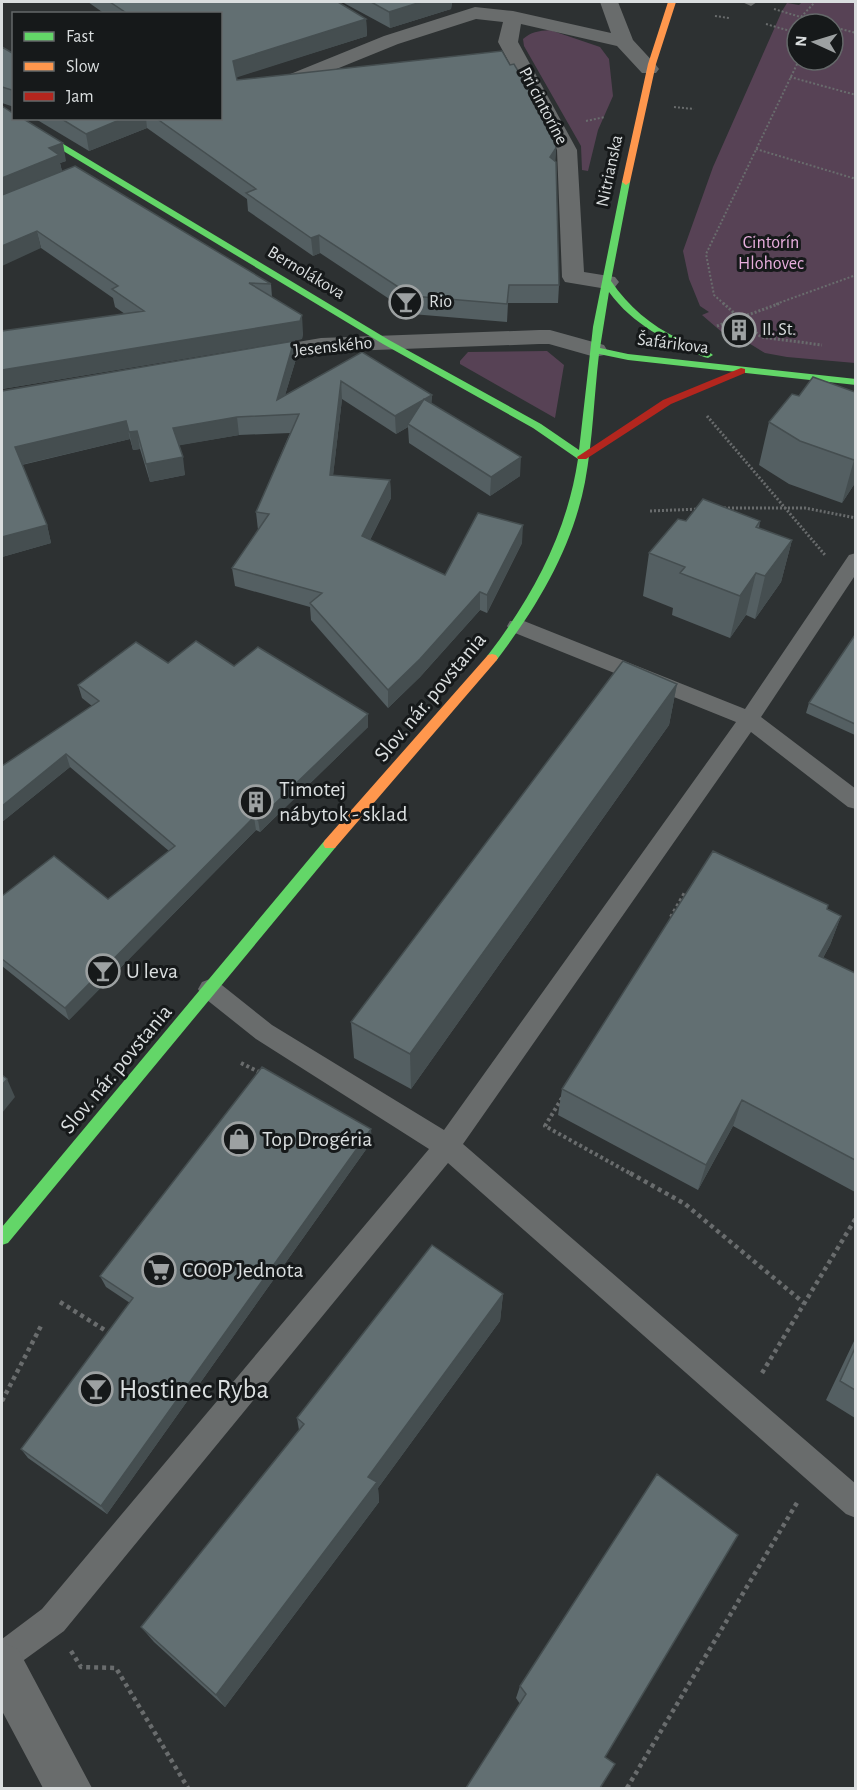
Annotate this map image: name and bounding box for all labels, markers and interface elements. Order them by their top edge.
legend [12,12,222,120]
north arrow [785,12,845,72]
text: Fast [66,28,94,46]
text: N [793,35,809,47]
text: Slow [66,58,99,76]
street label: Pri cintoríne [515,64,571,148]
text: Jam [66,88,94,106]
street label: Nitrianska [594,134,626,208]
park label: Cintorín Hlohovec [738,234,804,273]
street label: Bernolákova [264,243,348,303]
bar icon: Rio [388,284,424,320]
place label: Rio [429,293,452,311]
building icon: II. St. [721,312,757,348]
place label: II. St. [762,321,796,339]
street label: Šafárikova [636,328,710,357]
street label: Jesenského [293,334,373,360]
street label: Slov. nár. povstania [370,628,490,766]
place label: Timotej nábytok - sklad [279,778,408,825]
building icon: Timotej nábytok - sklad [238,784,274,820]
bar icon: U leva [85,953,121,989]
place label: U leva [126,960,178,982]
street label: Slov. nár. povstania [56,1000,176,1138]
shop icon: Top Drogéria [221,1121,257,1157]
place label: Top Drogéria [262,1128,373,1150]
supermarket icon: COOP Jednota [141,1252,177,1288]
place label: COOP Jednota [182,1259,304,1281]
bar icon: Hostinec Ryba [78,1371,114,1407]
place label: Hostinec Ryba [119,1376,269,1404]

